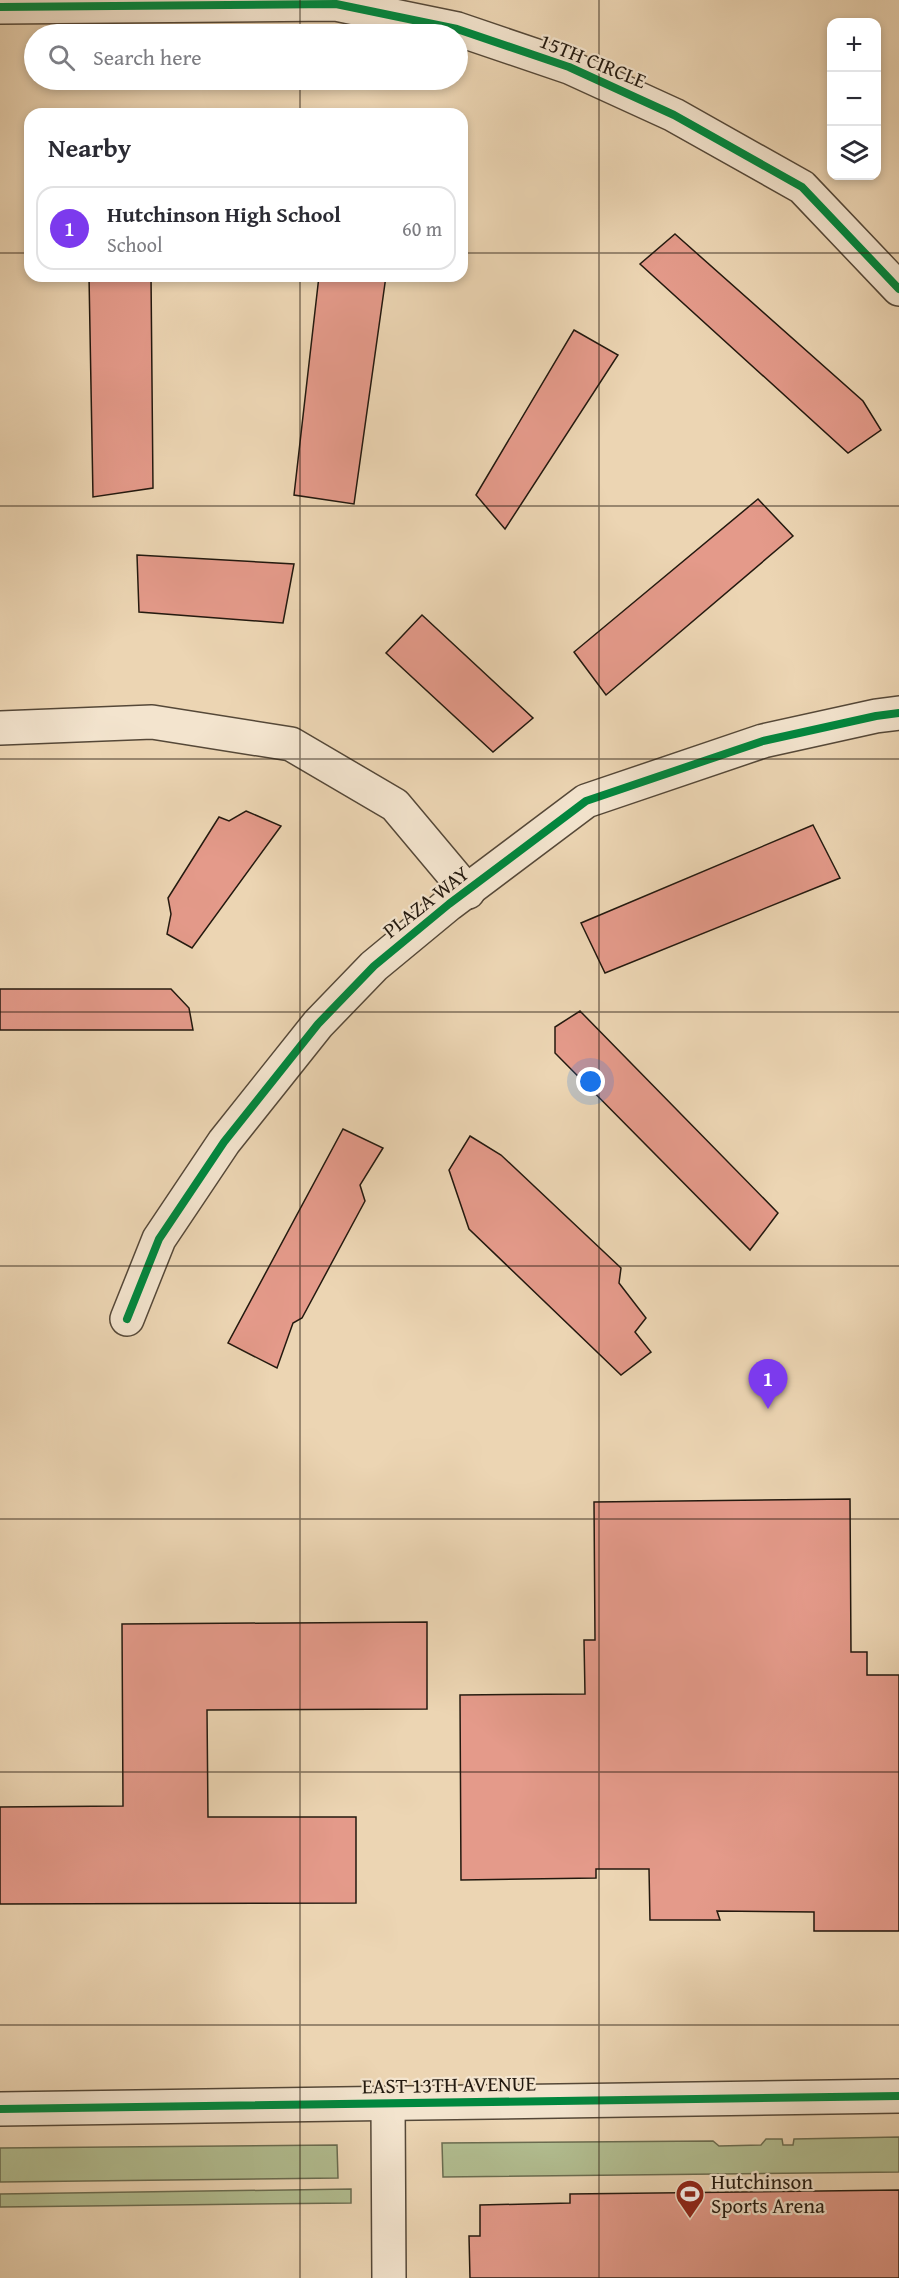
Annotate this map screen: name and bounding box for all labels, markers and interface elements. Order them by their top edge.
map controls [827,18,881,180]
button: + [827,18,881,72]
search box [24,24,468,90]
street label: 15TH CIRCLE [535,25,652,96]
icon: search [45,41,78,74]
text: Search here [93,41,202,73]
button: − [827,72,881,126]
button: layers [827,126,881,180]
text: Nearby [48,128,131,167]
text: Hutchinson High School [107,198,341,230]
text: 1 [64,214,75,243]
text: 60 m [402,214,442,243]
text: School [107,230,163,259]
street label: PLAZA WAY [376,858,476,945]
your location [576,1067,605,1096]
pin: 1 [748,1360,788,1409]
street label: EAST 13TH AVENUE [362,2067,537,2102]
place label: Hutchinson Sports Arena [711,2166,825,2221]
sports icon: Hutchinson Sports Arena [674,2178,706,2220]

